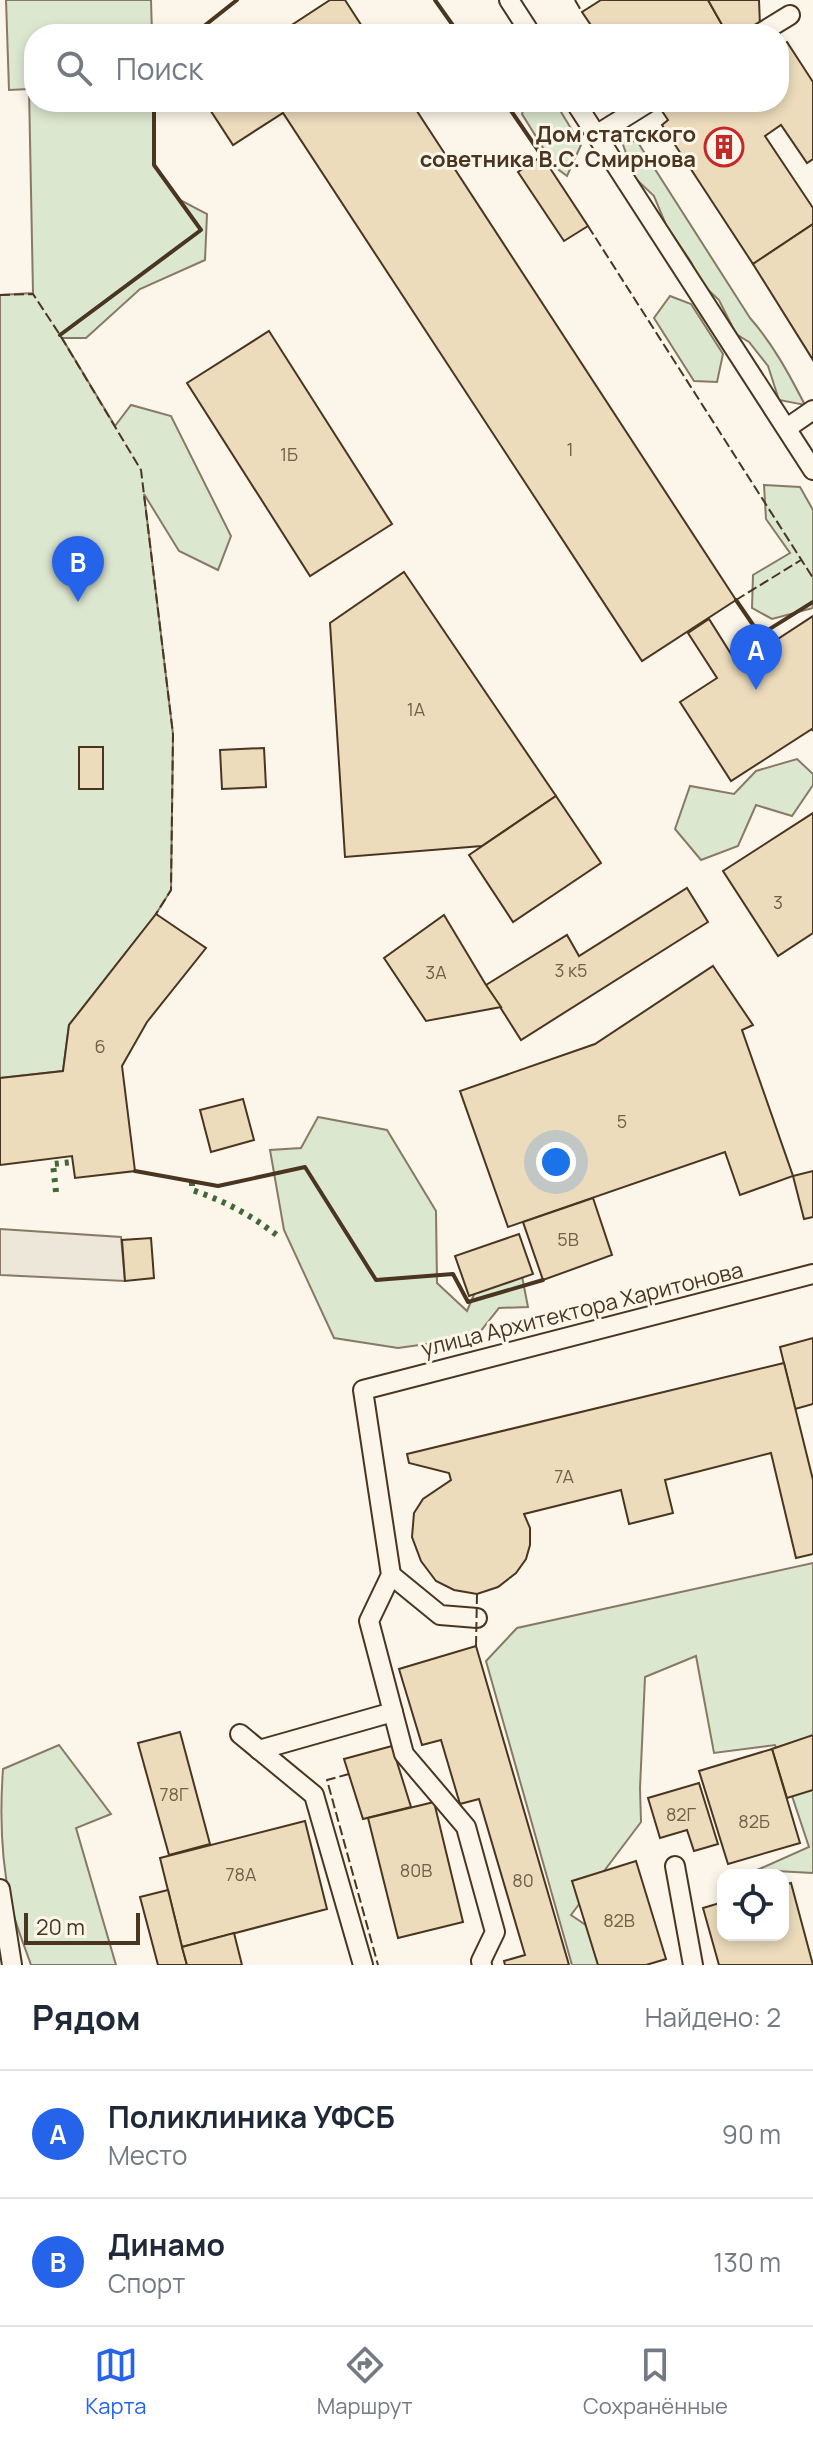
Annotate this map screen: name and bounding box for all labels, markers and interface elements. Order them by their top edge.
search box [24,24,789,112]
icon: search [52,46,96,90]
text: Поиск [116,48,203,89]
place label: Дом статского советника В.С. Смирнова [420,119,696,174]
building icon: Дом статского советника В.С. Смирнова [703,126,745,168]
house number: 1 [566,437,574,461]
house number: 1Б [280,442,298,466]
pin: B [52,536,104,602]
pin: A [730,624,782,690]
house number: 1А [407,697,426,721]
house number: 3 [773,890,783,914]
house number: 3 к5 [555,958,587,982]
house number: 3А [425,960,447,984]
house number: 6 [94,1034,106,1058]
house number: 5 [617,1109,627,1133]
your location [536,1142,576,1182]
house number: 5В [557,1227,579,1251]
street label: улица Архитектора Харитонова [418,1254,746,1364]
house number: 7А [554,1464,574,1488]
house number: 78Г [159,1782,189,1806]
house number: 82Г [666,1802,697,1826]
house number: 82Б [738,1809,770,1833]
house number: 80В [400,1858,432,1882]
house number: 78А [226,1862,257,1886]
house number: 80 [512,1868,534,1892]
map controls [717,1869,789,1941]
button: locate [717,1869,789,1941]
house number: 82В [603,1908,635,1932]
scale bar [24,1909,140,1945]
text: 20 m [36,1912,85,1942]
text: Рядом [32,1994,141,2040]
text: Найдено: 2 [645,1999,781,2035]
text: Поликлиника УФСБ [108,2096,395,2137]
text: A [49,2116,67,2152]
text: 90 m [722,2116,781,2152]
text: Место [108,2137,187,2173]
text: Динамо [108,2224,225,2265]
text: B [50,2244,66,2280]
text: 130 m [713,2244,781,2280]
text: Спорт [108,2265,185,2301]
tab: Карта [85,2343,146,2421]
tab: Маршрут [317,2343,413,2421]
tab: Сохранённые [583,2343,728,2421]

